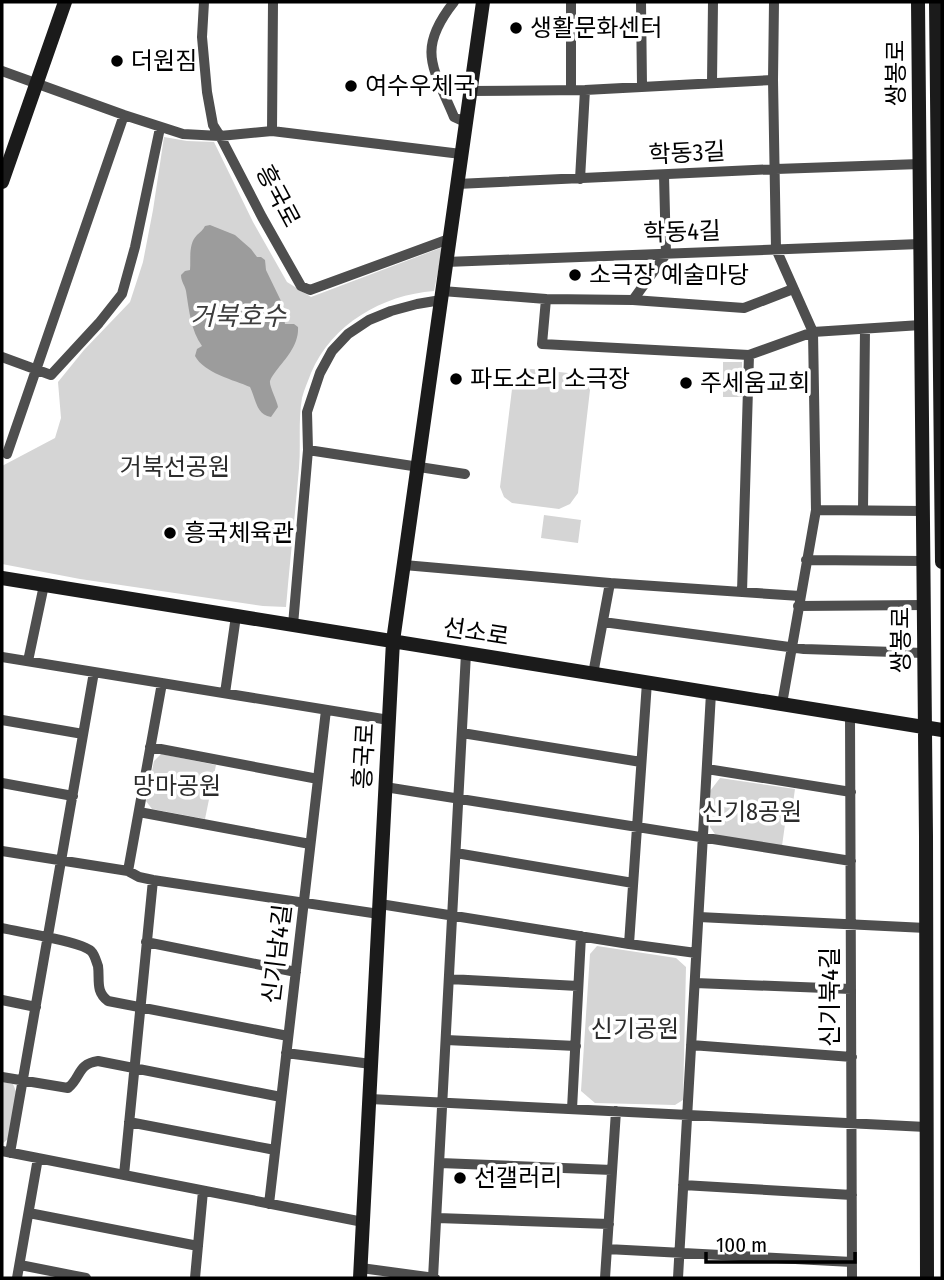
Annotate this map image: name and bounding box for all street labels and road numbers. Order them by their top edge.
street label: 쌍봉로 [882,40,910,106]
street label: 학동3길 [648,137,726,169]
street label: 흥국로 [250,160,306,232]
street label: 학동4길 [643,217,721,247]
street label: 쌍봉로 [887,607,915,673]
street label: 선소로 [441,613,511,651]
street label: 흥국로 [348,722,380,790]
street label: 신기남4길 [257,903,297,1005]
street label: 신기북4길 [816,947,844,1047]

